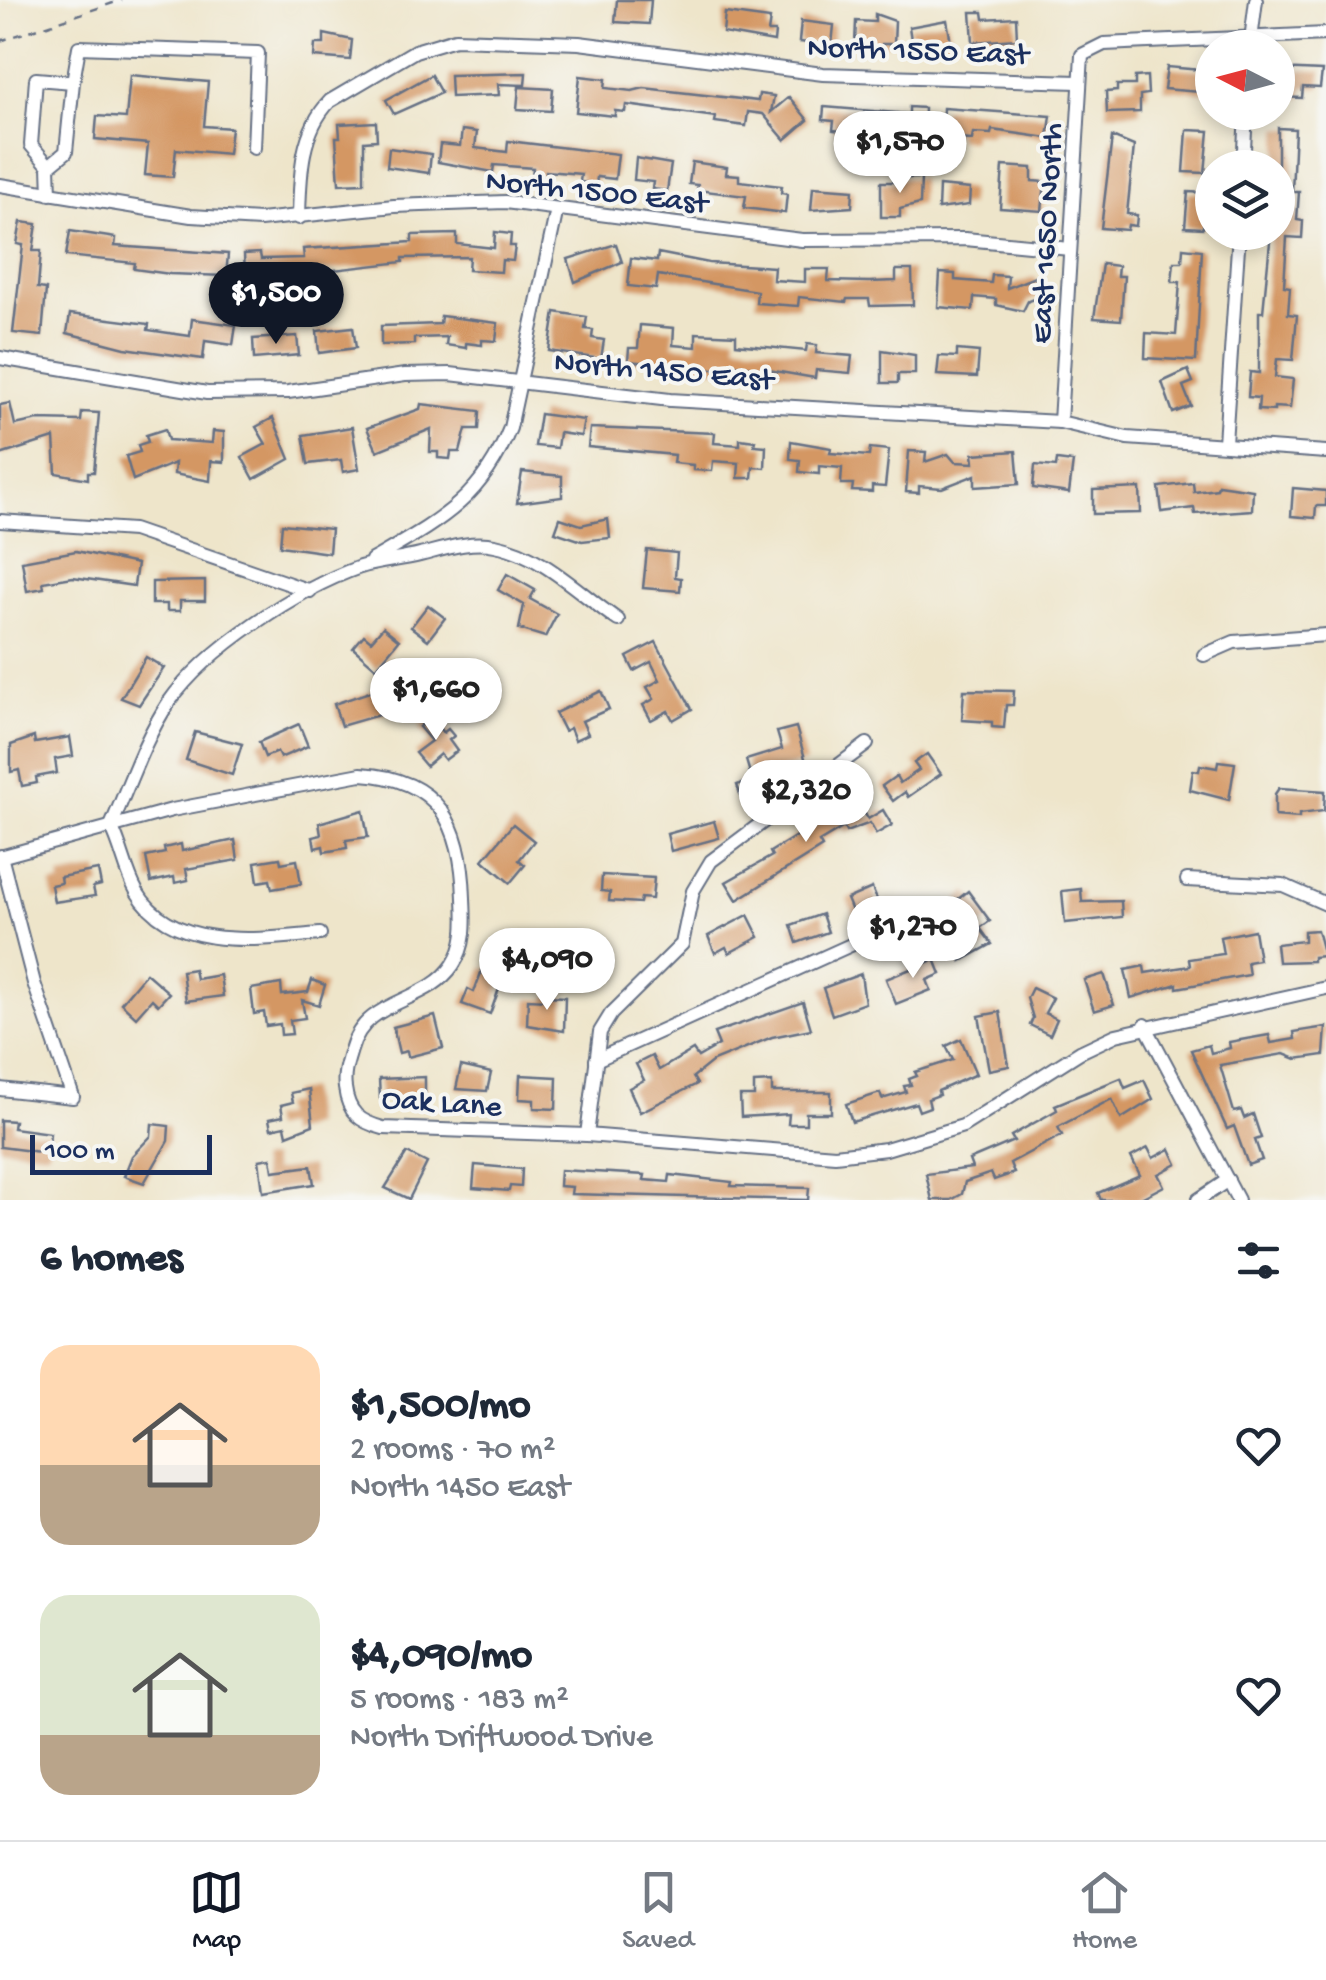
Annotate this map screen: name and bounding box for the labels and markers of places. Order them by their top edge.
pin: $1,570 [819,111,981,196]
pin: $1,500 [195,262,357,347]
pin: $1,660 [355,658,517,743]
pin: $2,320 [725,760,887,845]
pin: $1,270 [832,896,994,981]
pin: $4,090 [466,928,628,1013]

